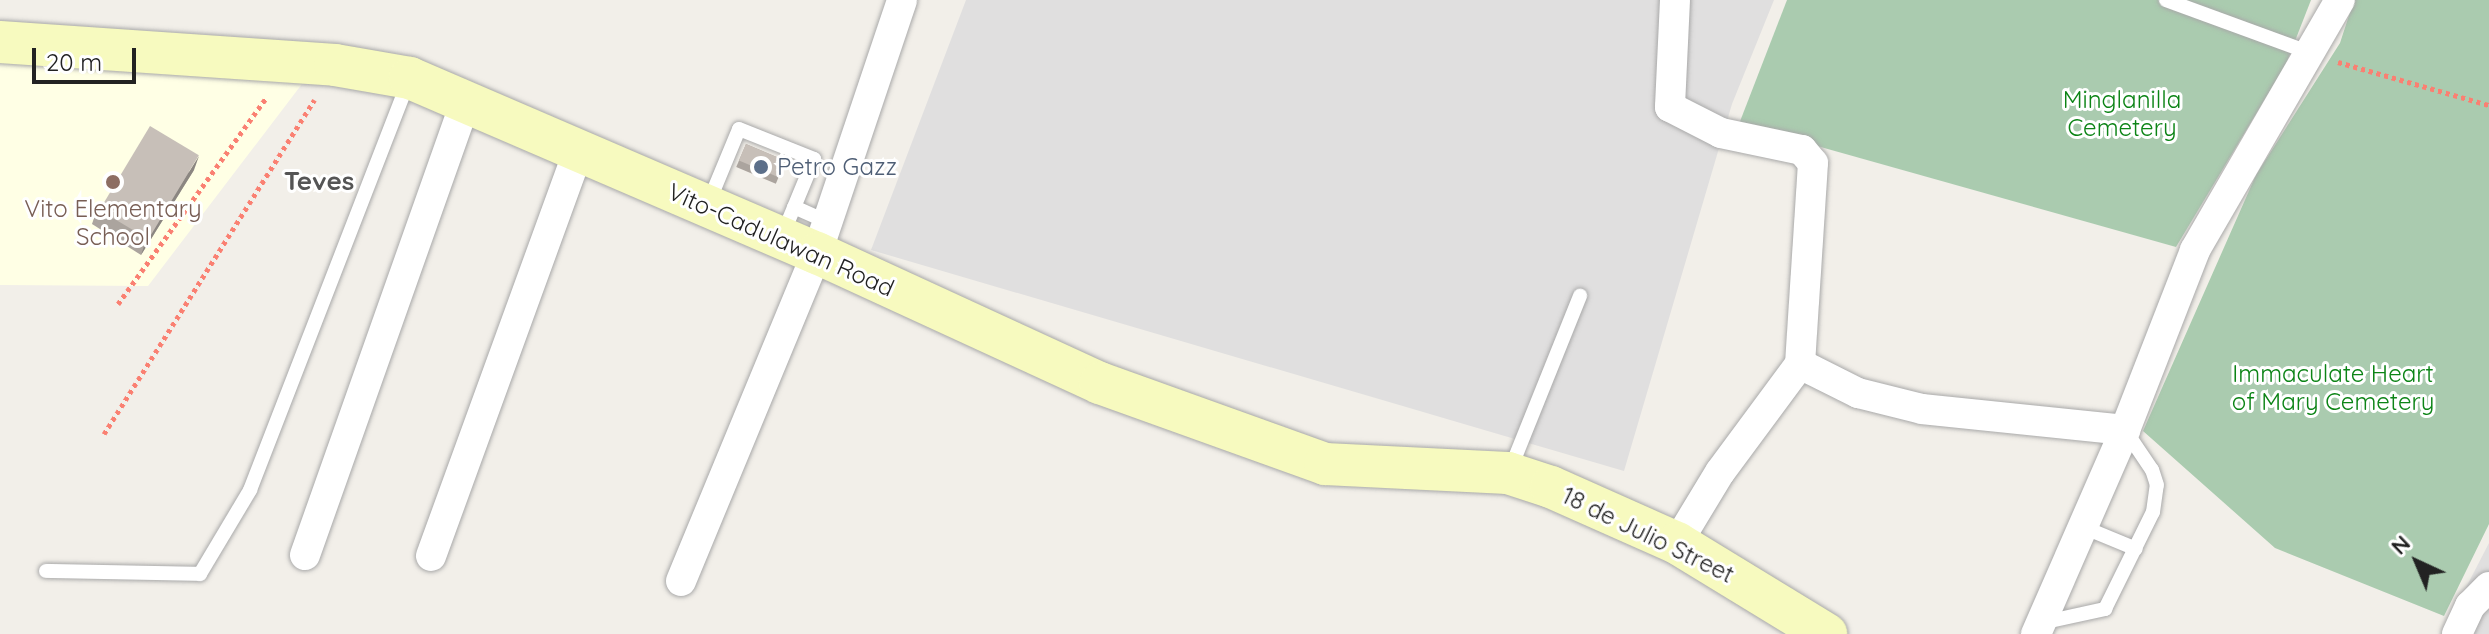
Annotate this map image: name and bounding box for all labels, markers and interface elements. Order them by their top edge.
scale bar [36,32,140,82]
text: 20 m [46,47,102,77]
park label: Minglanilla Cemetery [2063,86,2181,142]
place label: Petro Gazz [777,153,897,181]
marker: Petro Gazz [752,158,770,176]
district label: Teves [284,165,354,197]
marker: Vito Elementary School [104,173,122,191]
street label: Vito-Cadulawan Road [664,177,898,303]
place label: Vito Elementary School [24,195,202,251]
park label: Immaculate Heart of Mary Cemetery [2232,360,2434,416]
street label: 18 de Julio Street [1557,481,1739,589]
north arrow [2377,522,2457,602]
text: N [2385,529,2416,560]

